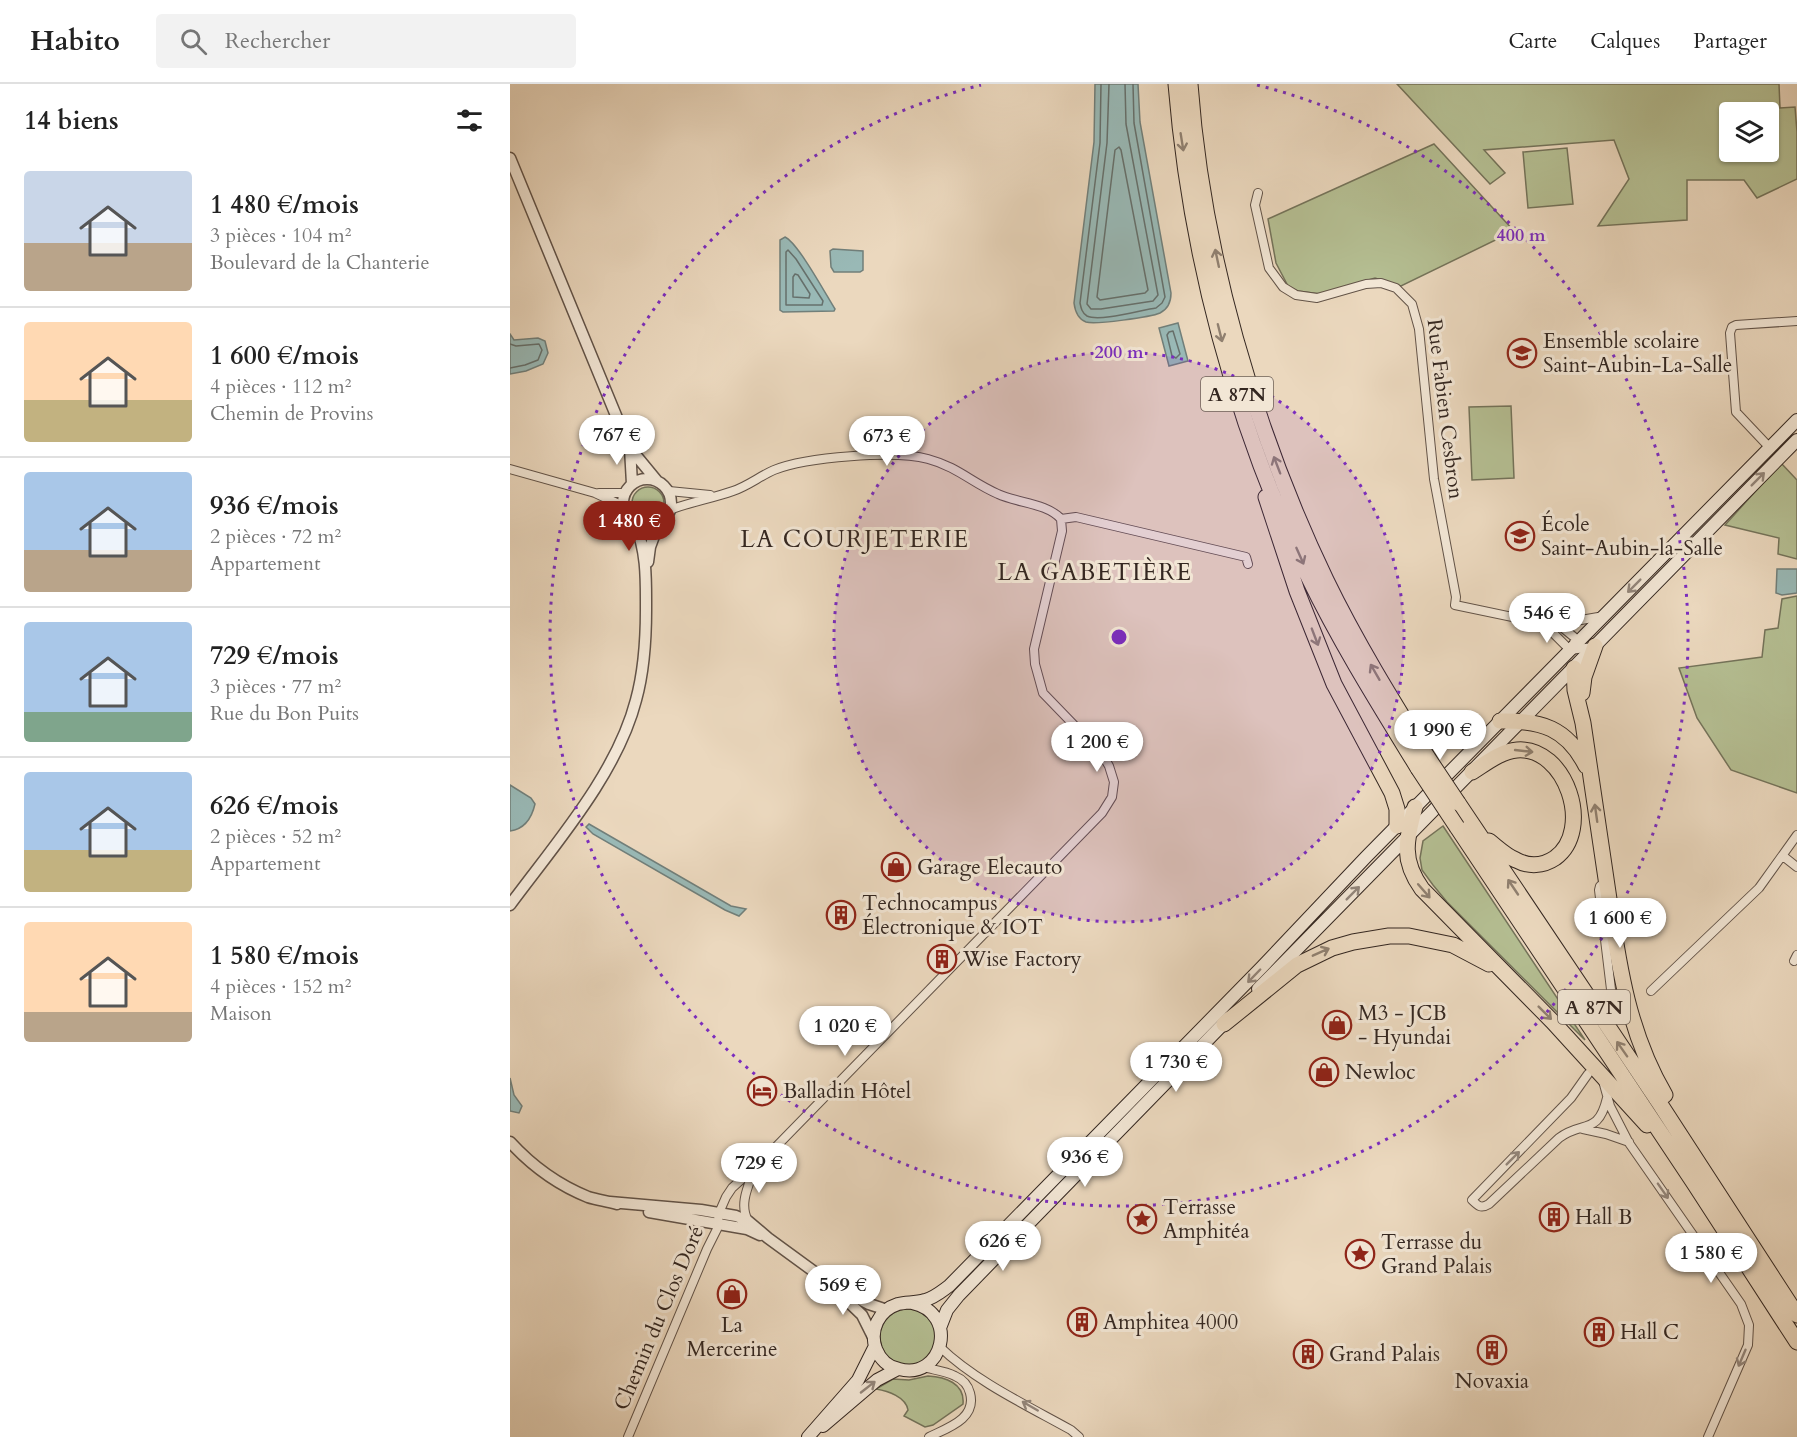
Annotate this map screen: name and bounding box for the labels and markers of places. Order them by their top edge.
place label: Ensemble scolaire Saint-Aubin-La-Salle [1543,327,1732,380]
school or university icon: Ensemble scolaire Saint-Aubin-La-Salle [1506,337,1538,369]
pin: 767 € [575,415,659,466]
pin: 673 € [845,416,929,467]
pin: 1 480 € [574,501,684,552]
place label: École Saint-Aubin-la-Salle [1541,510,1723,563]
school or university icon: École Saint-Aubin-la-Salle [1504,520,1536,552]
pin: 546 € [1505,593,1589,644]
centre of rings [1109,627,1129,647]
pin: 1 990 € [1385,710,1495,761]
pin: 1 200 € [1042,722,1152,773]
shop icon: Garage Elecauto [880,851,912,883]
place label: Garage Elecauto [917,853,1062,882]
place label: Technocampus Électronique & IOT [862,889,1043,942]
pin: 1 600 € [1565,898,1675,949]
building icon: Technocampus Électronique & IOT [825,899,857,931]
building icon: Wise Factory [926,943,958,975]
place label: Wise Factory [962,945,1082,974]
place label: M3 - JCB - Hyundai [1358,999,1451,1052]
pin: 1 020 € [790,1006,900,1057]
shop icon: M3 - JCB - Hyundai [1321,1009,1353,1041]
pin: 1 730 € [1121,1042,1231,1093]
shop icon: Newloc [1308,1056,1340,1088]
place label: Newloc [1345,1058,1416,1087]
hotel icon: Balladin Hôtel [746,1075,778,1107]
place label: Balladin Hôtel [783,1077,911,1106]
pin: 936 € [1043,1137,1127,1188]
pin: 729 € [717,1143,801,1194]
place label: Terrasse Amphitéa [1163,1193,1250,1246]
building icon: Hall B [1538,1201,1570,1233]
place icon: Terrasse Amphitéa [1126,1203,1158,1235]
place label: Hall B [1575,1203,1632,1232]
pin: 626 € [961,1221,1045,1272]
place label: Terrasse du Grand Palais [1381,1228,1492,1281]
pin: 1 580 € [1656,1233,1766,1284]
place icon: Terrasse du Grand Palais [1344,1238,1376,1270]
pin: 569 € [801,1265,885,1316]
shop icon: La Mercerine [716,1278,748,1310]
building icon: Amphitea 4000 [1066,1306,1098,1338]
place label: Amphitea 4000 [1103,1308,1238,1337]
place label: La Mercerine [686,1311,778,1364]
building icon: Hall C [1583,1316,1615,1348]
place label: Hall C [1620,1318,1679,1347]
building icon: Novaxia [1476,1334,1508,1366]
building icon: Grand Palais [1292,1338,1324,1370]
place label: Grand Palais [1329,1340,1440,1369]
place label: Novaxia [1455,1367,1529,1396]

